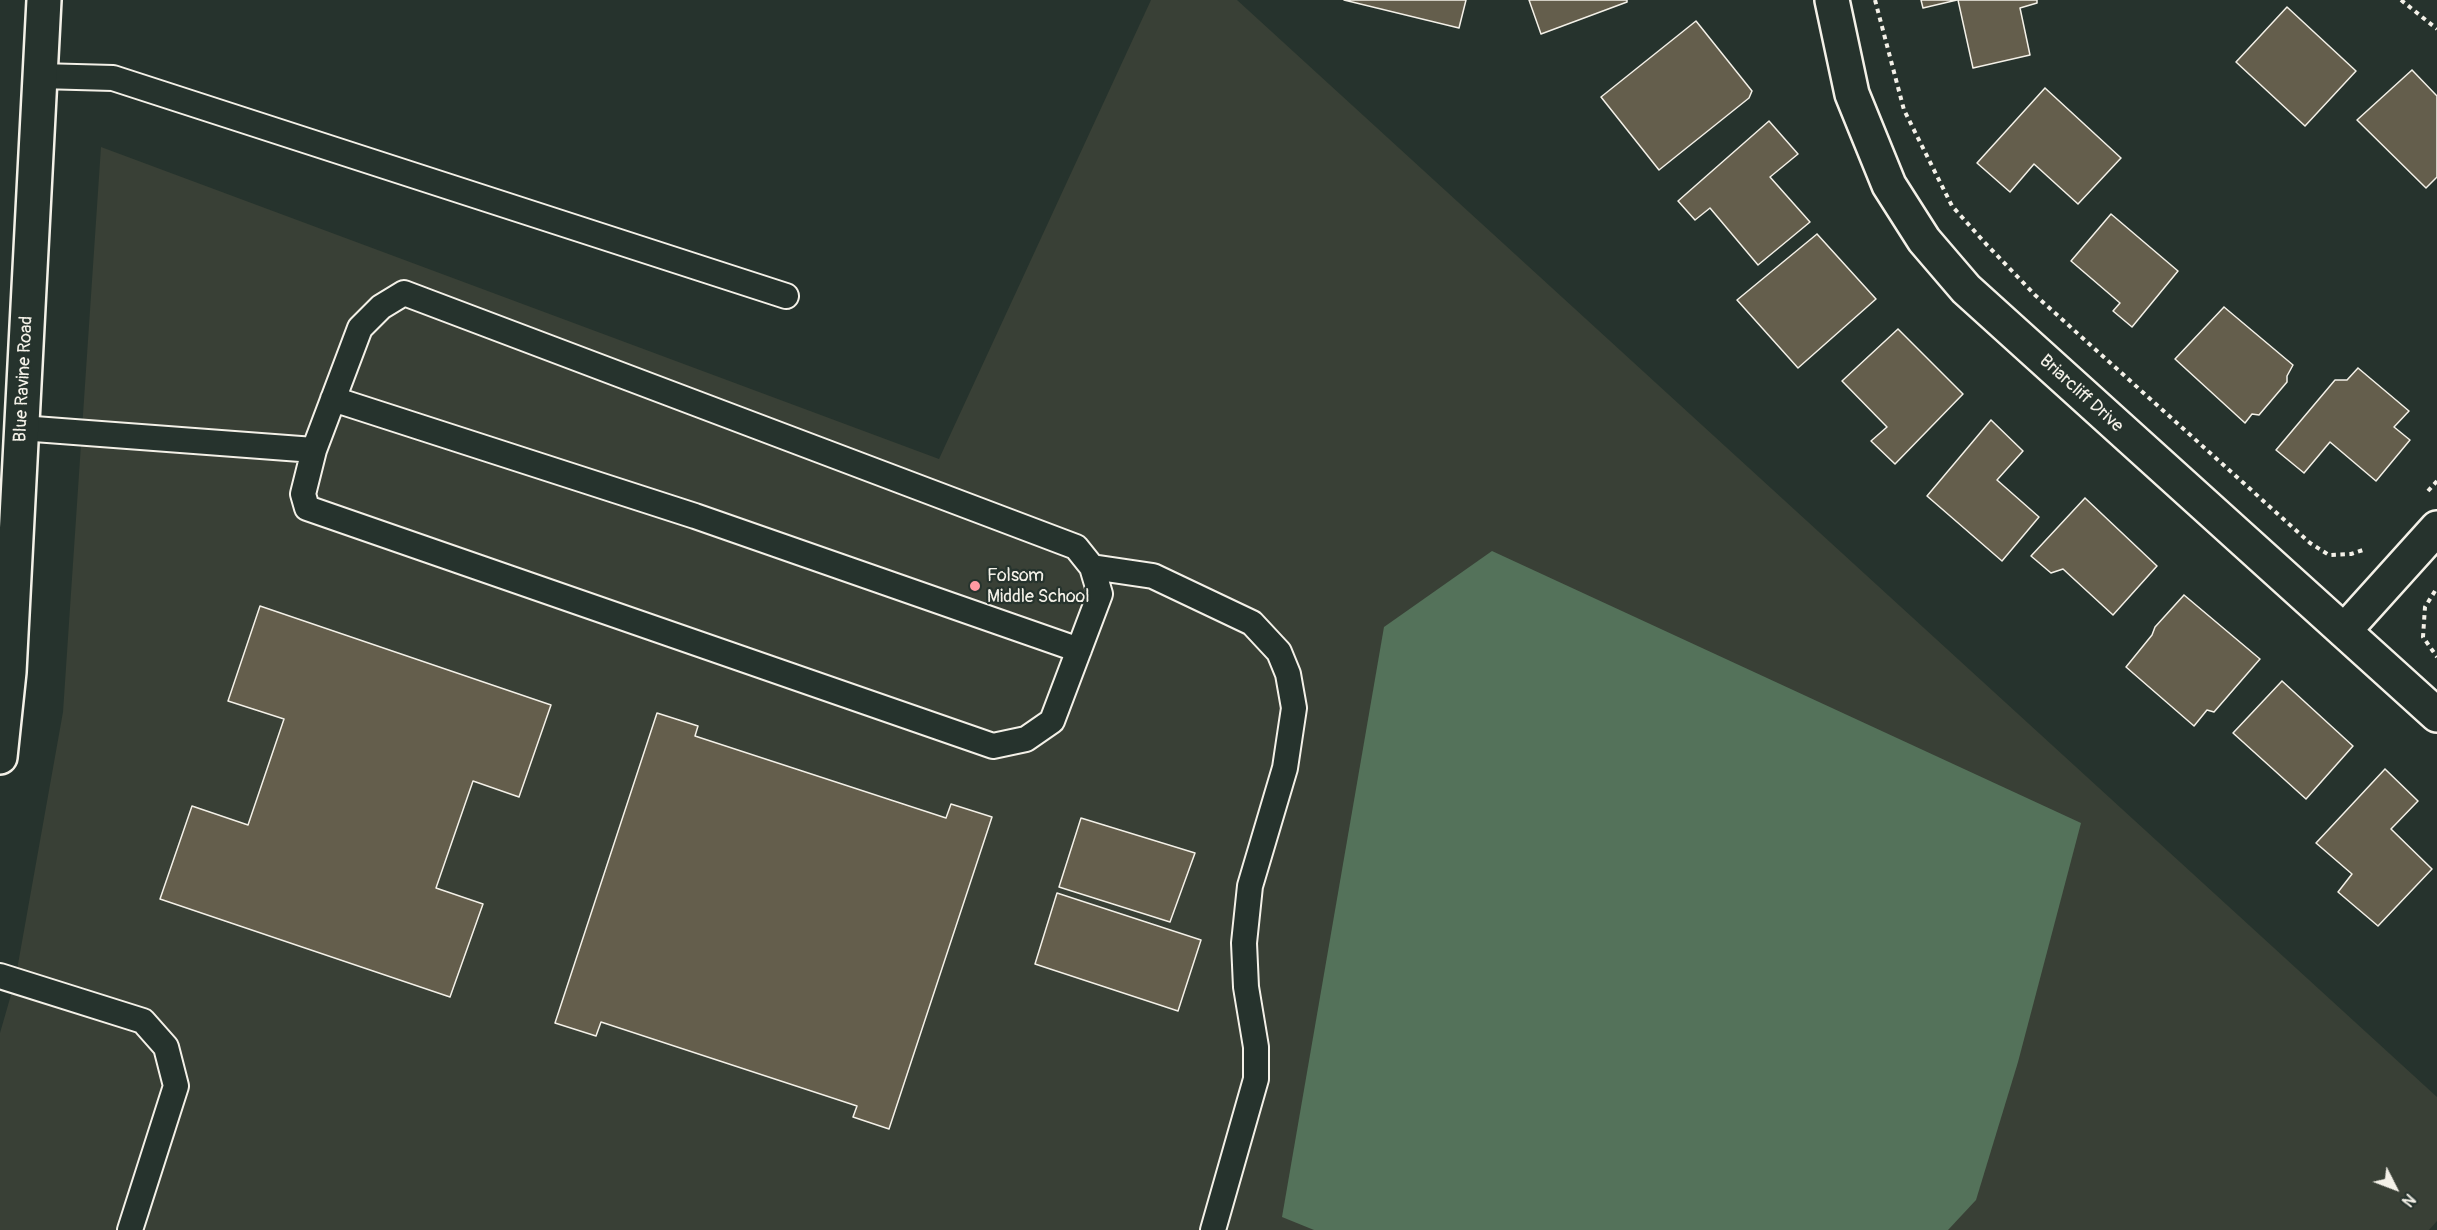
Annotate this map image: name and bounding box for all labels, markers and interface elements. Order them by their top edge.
street label: Blue Ravine Road [10,315,38,443]
street label: Briarcliff Drive [2035,351,2127,437]
place label: Folsom Middle School [987,565,1090,608]
marker: Folsom Middle School [968,579,982,593]
north arrow [2365,1158,2425,1218]
text: N [2397,1189,2419,1211]

